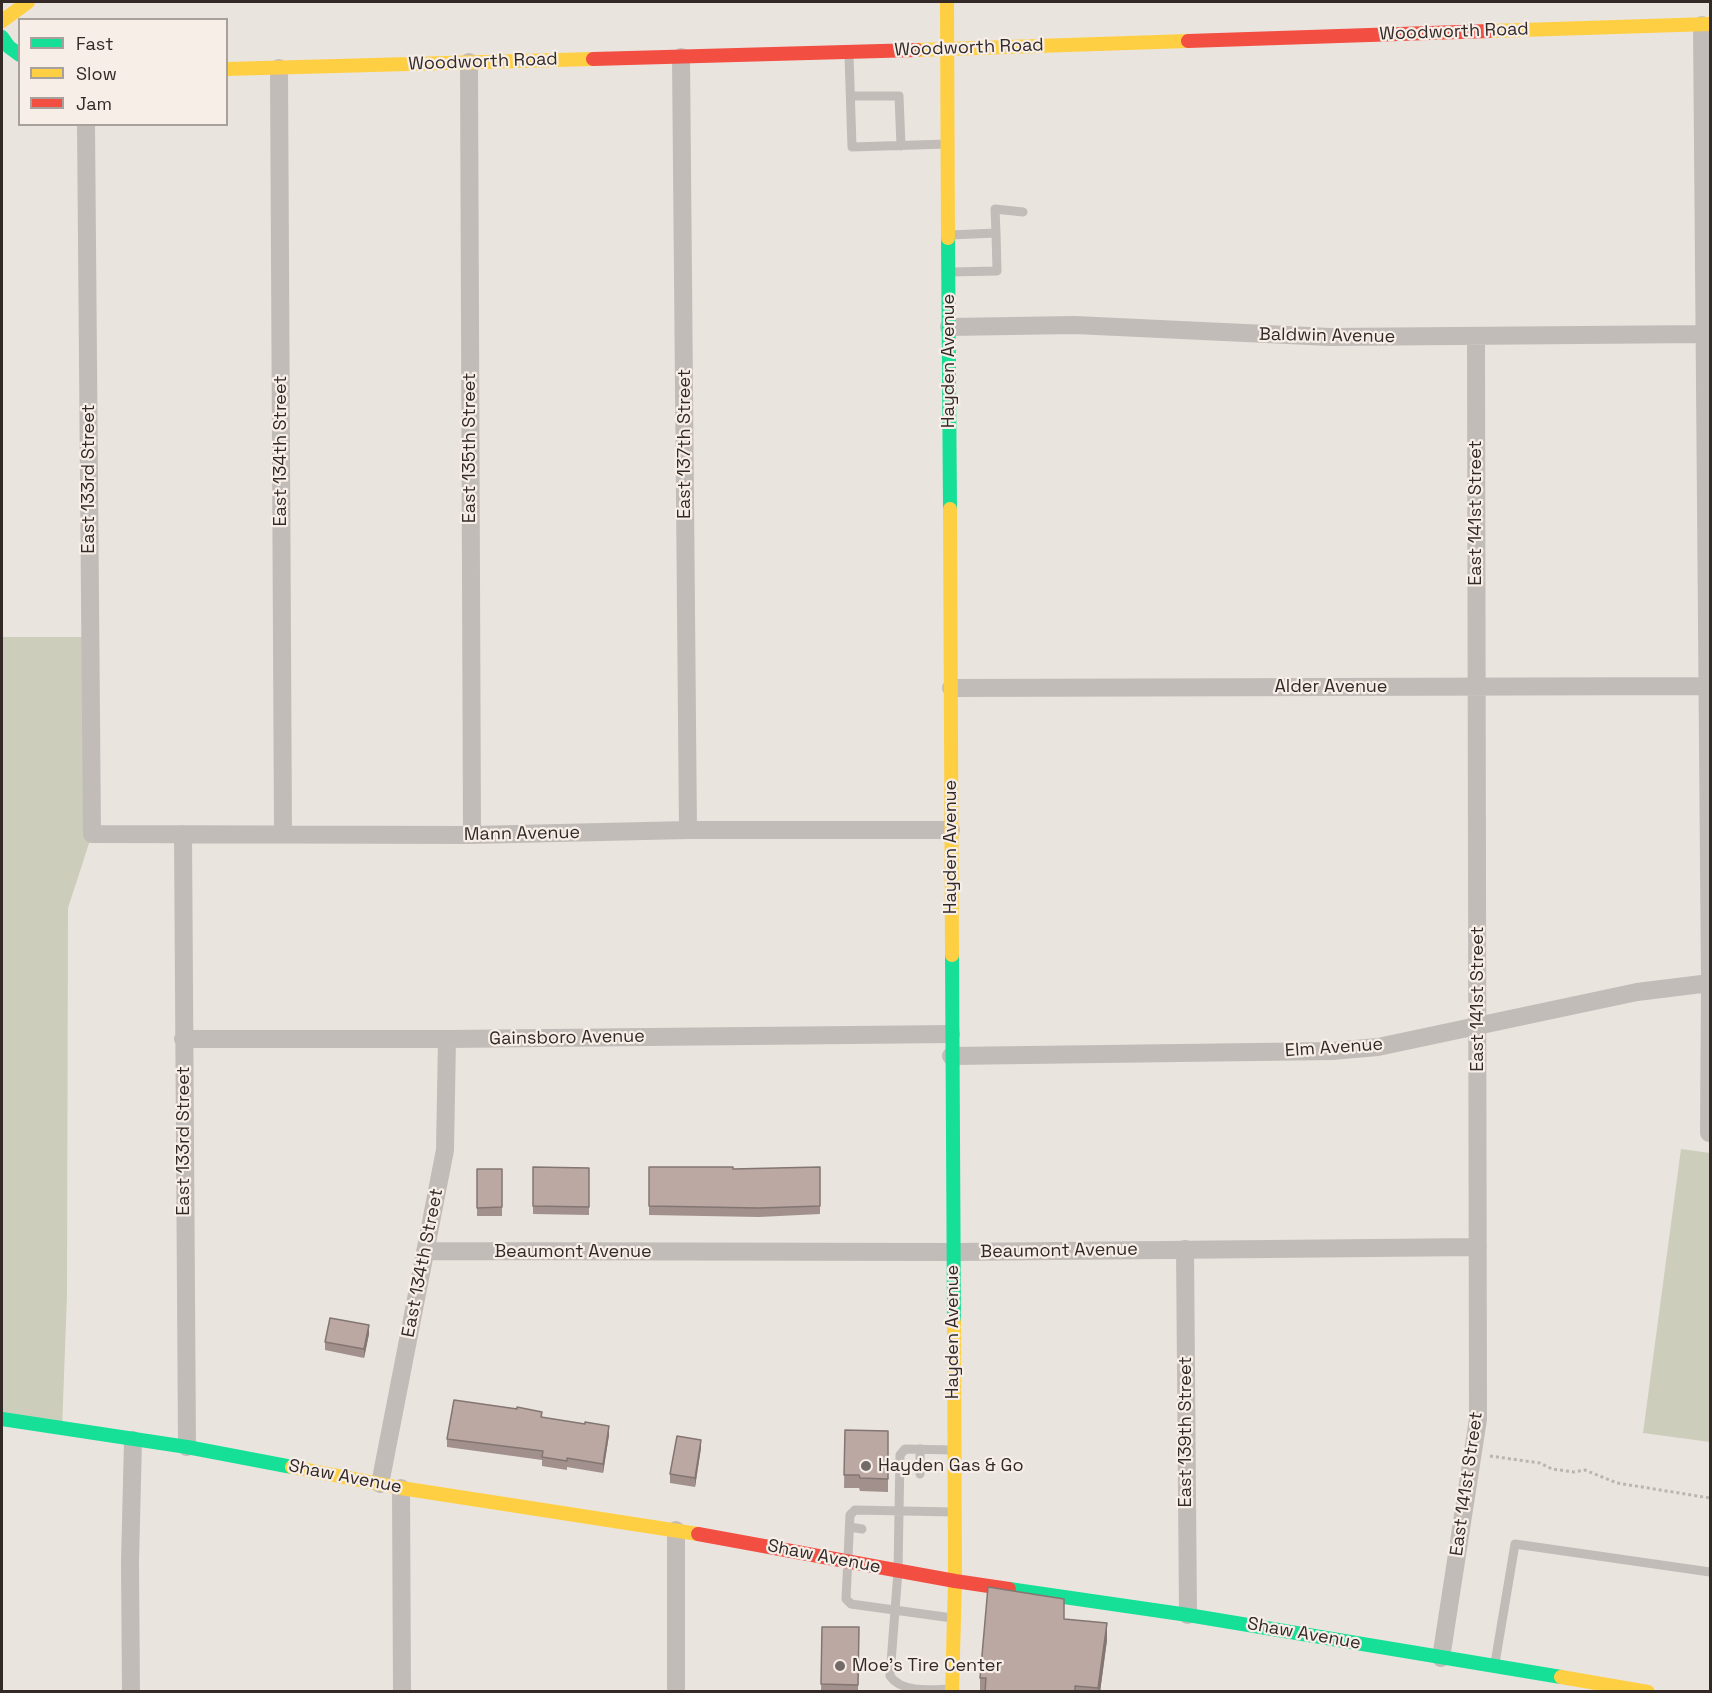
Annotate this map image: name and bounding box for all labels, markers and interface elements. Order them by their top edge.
legend [18,18,228,126]
street label: Woodworth Road [1379,19,1529,45]
text: Fast [76,32,113,55]
street label: Woodworth Road [894,35,1044,61]
street label: Woodworth Road [408,49,558,75]
text: Slow [76,62,117,85]
text: Jam [76,92,112,115]
street label: Hayden Avenue [938,294,960,428]
street label: Baldwin Avenue [1259,324,1395,348]
street label: East 137th Street [674,369,696,519]
street label: East 135th Street [459,373,481,523]
street label: East 134th Street [270,375,292,527]
street label: East 133rd Street [78,404,100,554]
street label: East 141st Street [1465,440,1487,586]
street label: Alder Avenue [1275,676,1387,698]
street label: Hayden Avenue [940,780,962,914]
street label: Mann Avenue [464,822,580,846]
street label: East 141st Street [1467,926,1489,1072]
street label: Gainsboro Avenue [489,1026,645,1050]
street label: Elm Avenue [1284,1034,1384,1062]
street label: East 133rd Street [173,1066,195,1216]
street label: East 134th Street [398,1187,448,1339]
street label: Beaumont Avenue [980,1239,1138,1263]
street label: Beaumont Avenue [494,1241,652,1263]
street label: Hayden Avenue [942,1265,964,1399]
street label: East 139th Street [1175,1357,1197,1507]
street label: East 141st Street [1446,1410,1488,1558]
street label: Shaw Avenue [287,1455,403,1499]
place label: Hayden Gas & Go [878,1455,1024,1477]
marker: Hayden Gas & Go [859,1459,873,1473]
street label: Shaw Avenue [766,1535,882,1579]
street label: Shaw Avenue [1246,1613,1362,1655]
place label: Moe's Tire Center [852,1655,1002,1677]
marker: Moe's Tire Center [833,1659,847,1673]

